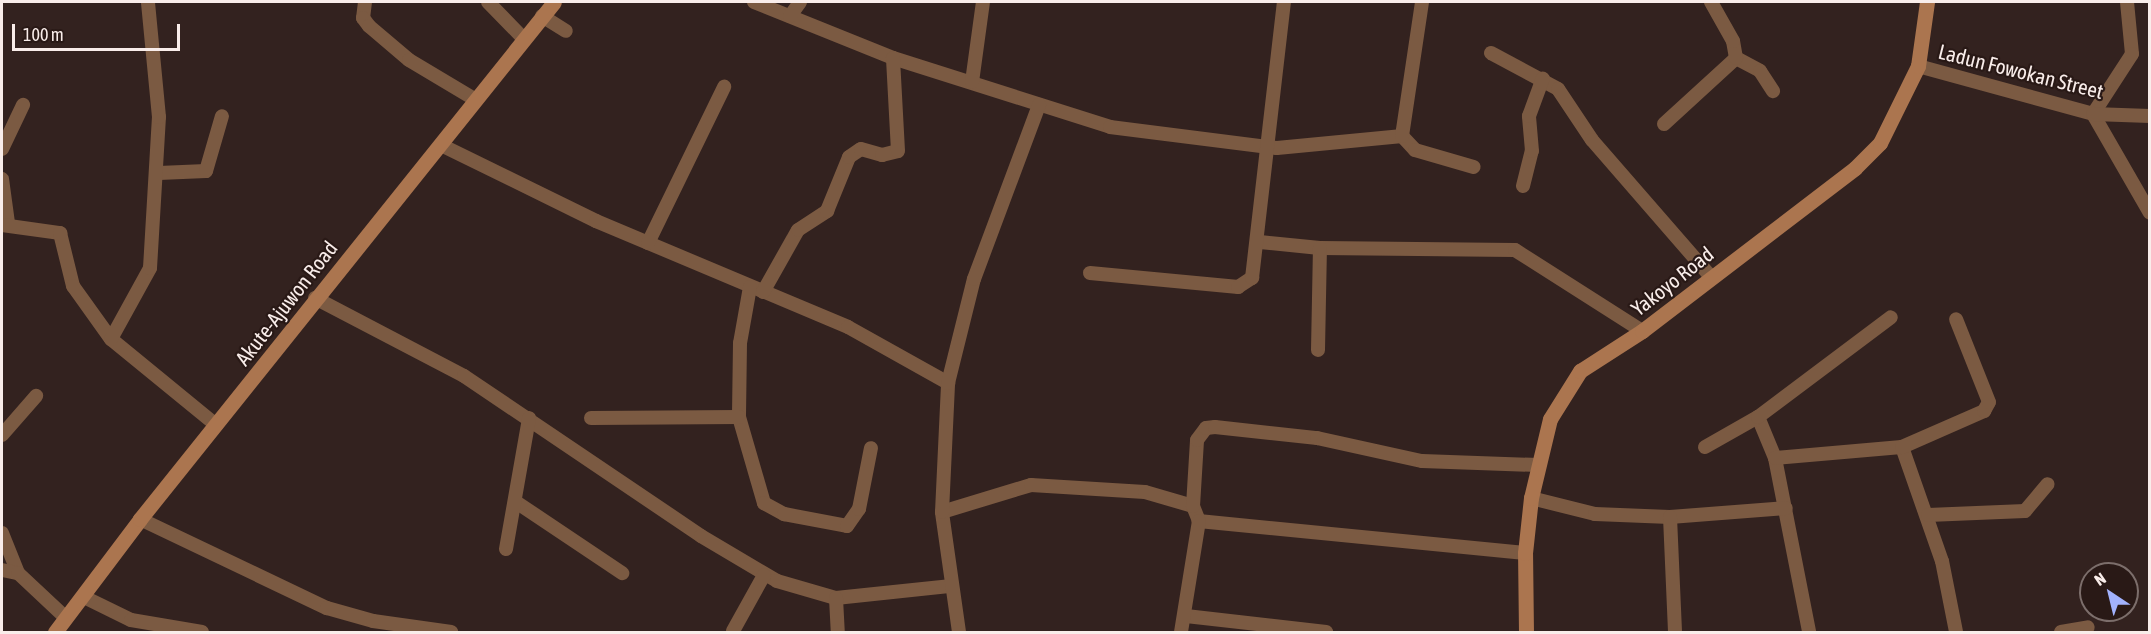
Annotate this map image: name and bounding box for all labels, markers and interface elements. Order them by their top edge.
scale bar [15,12,183,50]
text: 100 m [23,24,64,45]
street label: Ladun Fowokan Street [1936,38,2106,104]
street label: Akute-Ajuwon Road [230,236,342,370]
street label: Yakoyo Road [1626,241,1718,321]
north arrow [2079,562,2139,622]
text: N [2091,569,2109,589]

